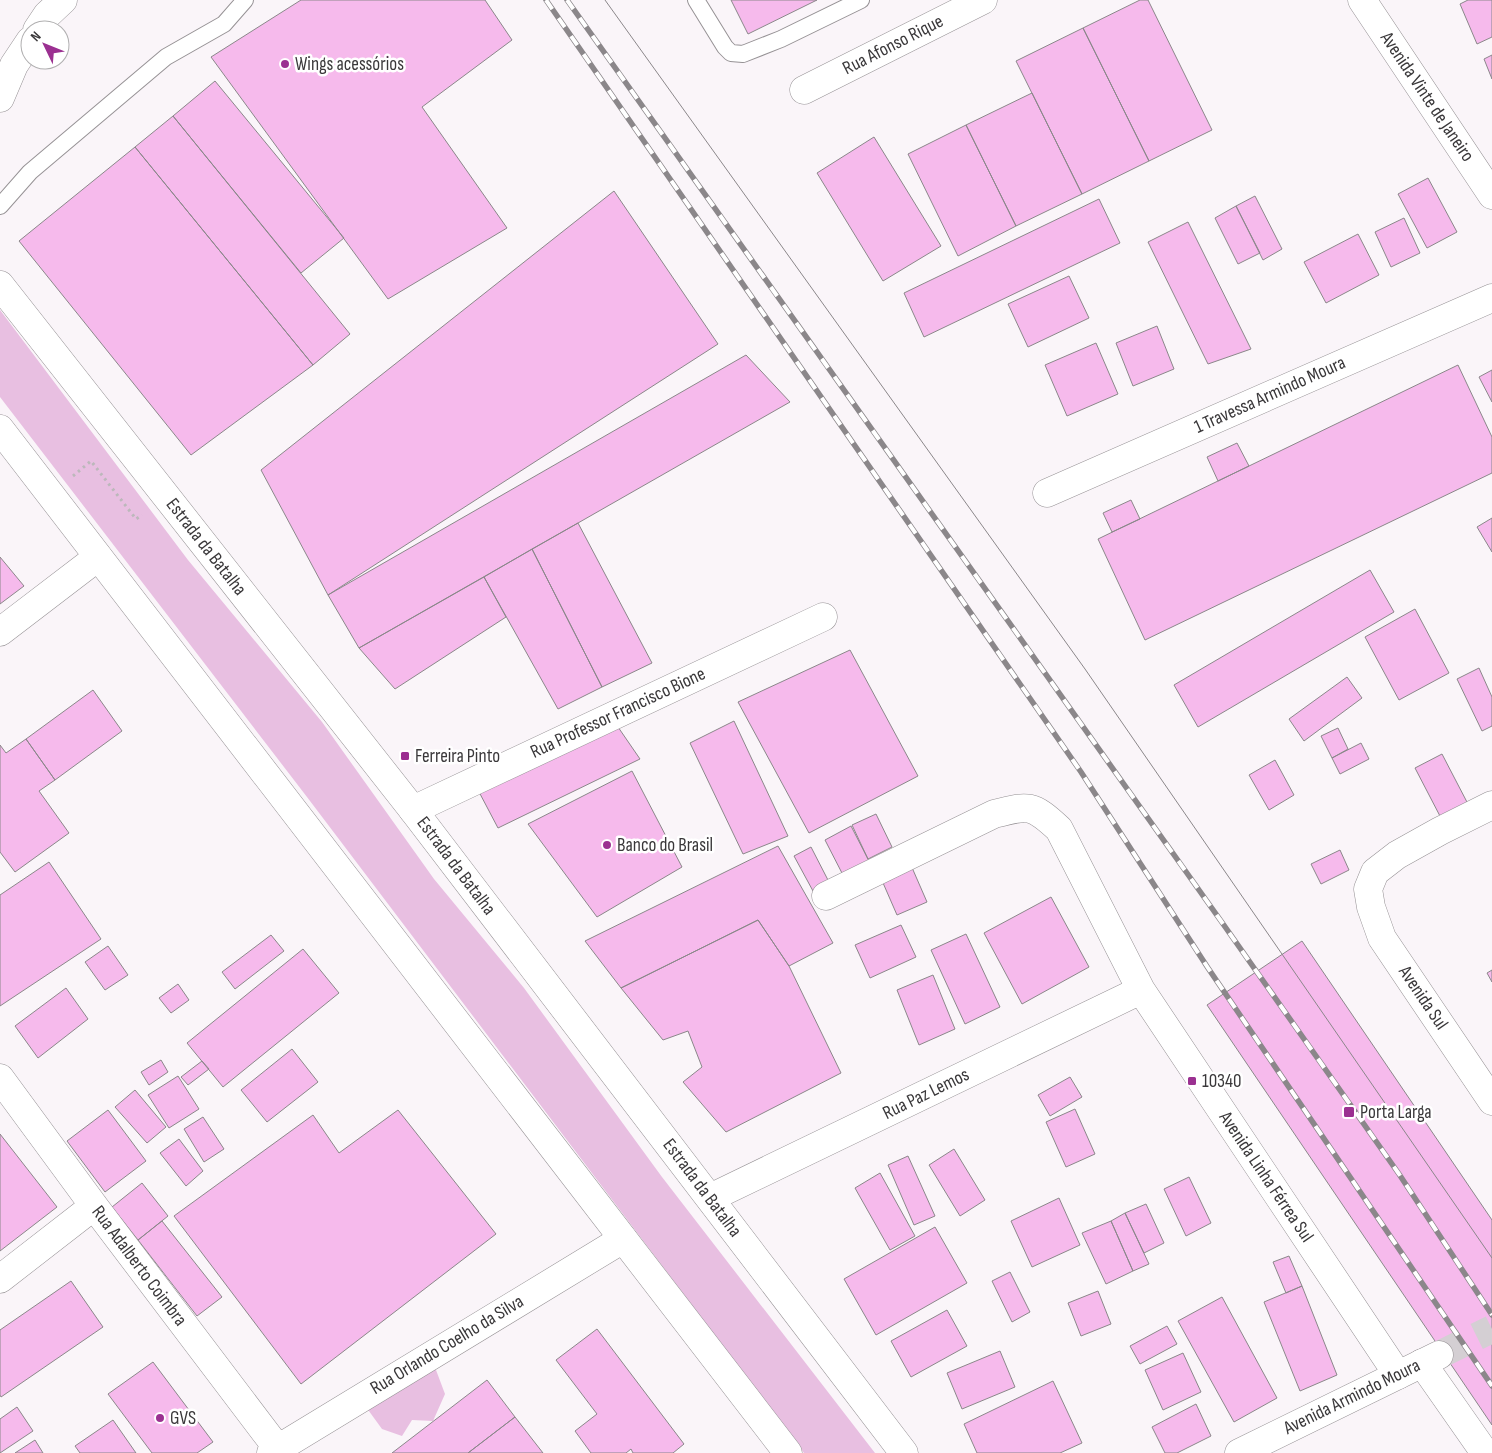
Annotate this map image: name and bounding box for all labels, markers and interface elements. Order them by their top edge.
street label: Rua Afonso Rique [839,10,947,80]
north arrow [20,20,70,70]
street label: Avenida Vinte de Janeiro [1375,27,1479,166]
text: N [27,28,45,45]
place label: Wings acessórios [295,53,404,76]
marker: Wings acessórios [279,58,291,70]
street label: 1 Travessa Armindo Moura [1191,351,1349,439]
street label: Estrada da Batalha [161,494,251,600]
street label: Rua Professor Francisco Bione [527,662,709,764]
place label: Ferreira Pinto [415,745,500,768]
marker: Ferreira Pinto [399,750,411,762]
street label: Estrada da Batalha [412,812,500,920]
place label: Banco do Brasil [617,834,713,857]
marker: Banco do Brasil [601,839,613,851]
street label: Avenida Sul [1393,961,1453,1034]
street label: Rua Paz Lemos [879,1063,973,1125]
place label: 10340 [1202,1070,1242,1093]
marker: 10340 [1186,1075,1198,1087]
place label: Porta Larga [1360,1101,1432,1124]
marker: Porta Larga [1342,1105,1356,1119]
street label: Avenida Linha Férrea Sul [1213,1106,1318,1247]
street label: Estrada da Batalha [658,1134,746,1242]
street label: Rua Adalberto Coimbra [86,1201,192,1331]
street label: Rua Orlando Coelho da Silva [366,1290,528,1400]
street label: Avenida Armindo Moura [1279,1354,1424,1440]
place label: GVS [170,1407,196,1430]
marker: GVS [154,1412,166,1424]

